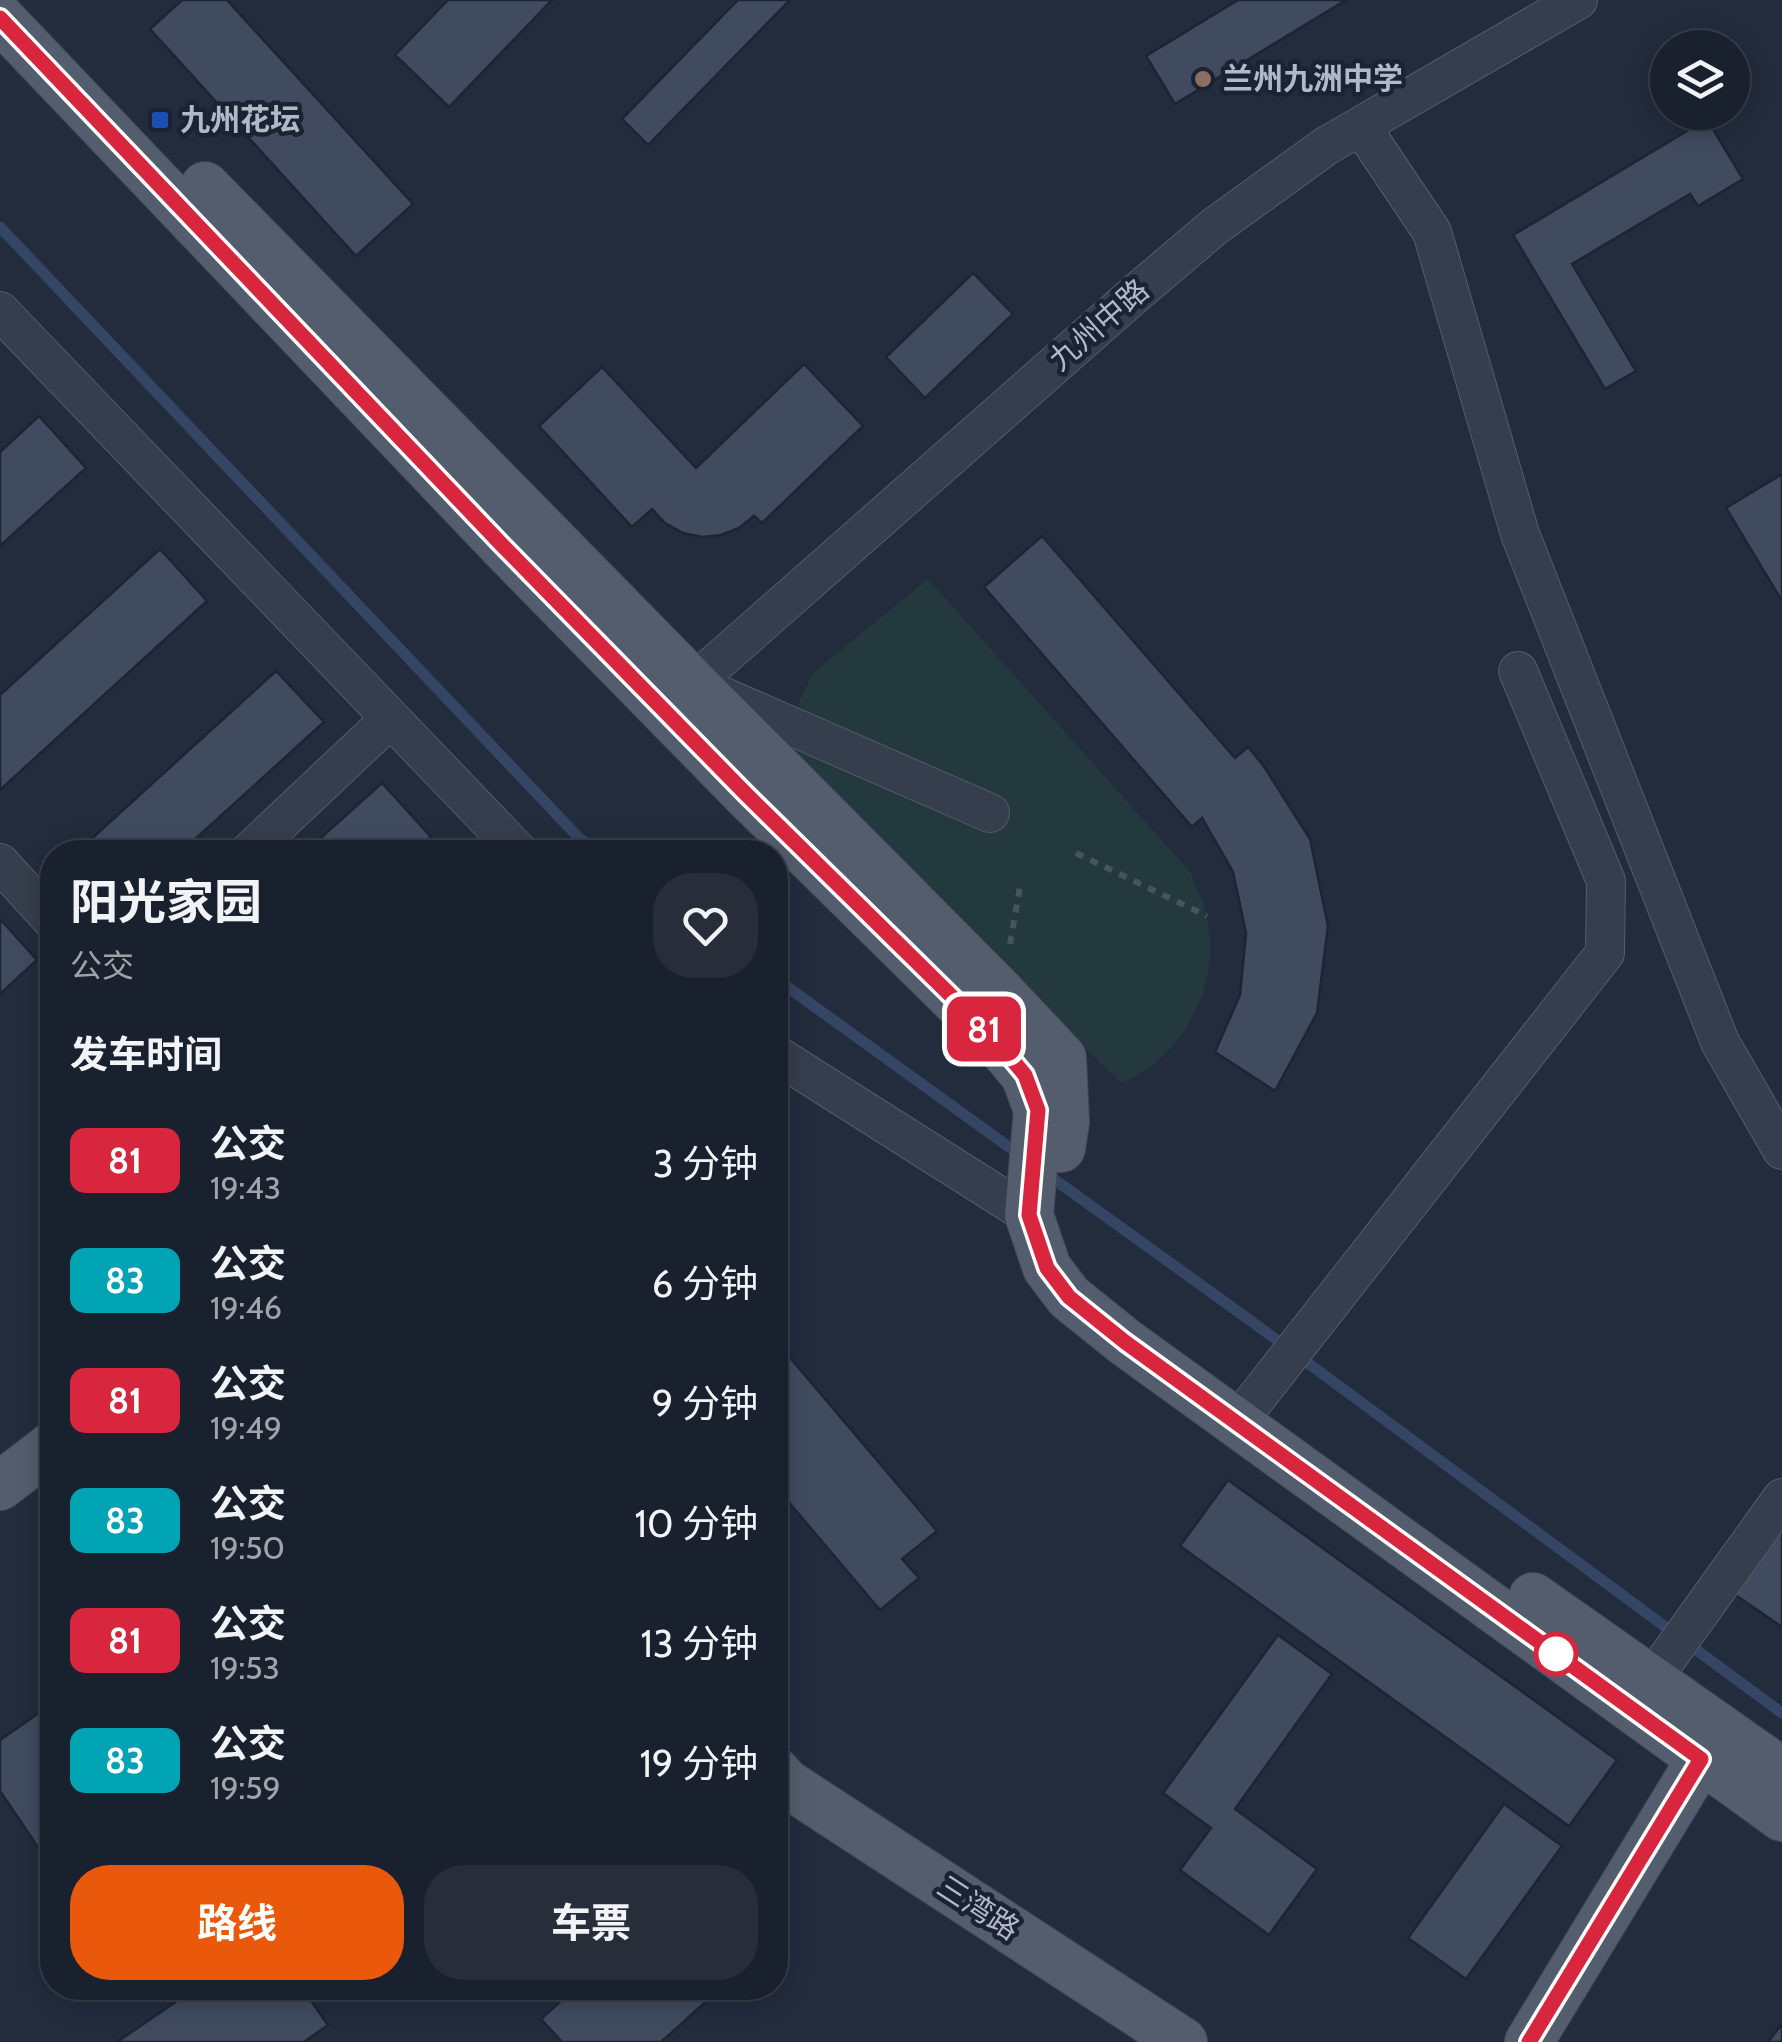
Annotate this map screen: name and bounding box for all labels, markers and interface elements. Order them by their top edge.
map controls [1650,30,1750,130]
button: layers [1650,30,1750,130]
place label: 兰州九洲中学 [1223,60,1403,97]
marker: 兰州九洲中学 [1192,68,1214,90]
place label: 九州花坛 [180,101,300,138]
marker: 九州花坛 [149,109,171,131]
street label: 九州中路 [1041,271,1156,378]
text: 阳光家园 [70,873,262,931]
button: heart [653,873,758,978]
text: 公交 [70,946,134,985]
line badge: 81 [939,996,1029,1062]
text: 81 [967,1008,1001,1051]
text: 发车时间 [70,1031,222,1078]
text: 公交 [210,1120,286,1167]
text: 81 [108,1139,142,1182]
text: 3 分钟 [653,1140,758,1187]
text: 19:43 [210,1168,281,1207]
text: 公交 [210,1240,286,1287]
text: 83 [105,1259,145,1302]
text: 6 分钟 [652,1260,758,1307]
text: 19:46 [210,1288,282,1327]
text: 公交 [210,1360,286,1407]
text: 81 [108,1379,142,1422]
text: 9 分钟 [652,1380,758,1427]
text: 19:49 [210,1408,282,1447]
text: 公交 [210,1480,286,1527]
text: 83 [105,1499,145,1542]
text: 10 分钟 [635,1500,758,1547]
text: 19:50 [210,1528,285,1567]
text: 公交 [210,1600,286,1647]
text: 81 [108,1619,142,1662]
text: 13 分钟 [641,1620,758,1667]
unlabelled marker [1535,1633,1577,1675]
text: 19:53 [210,1648,280,1687]
text: 公交 [210,1720,286,1767]
text: 83 [105,1739,145,1782]
text: 19 分钟 [639,1740,758,1787]
text: 19:59 [210,1768,281,1807]
button: 路线 [70,1865,404,1980]
button: 车票 [424,1865,758,1980]
street label: 三湾路 [930,1868,1026,1948]

